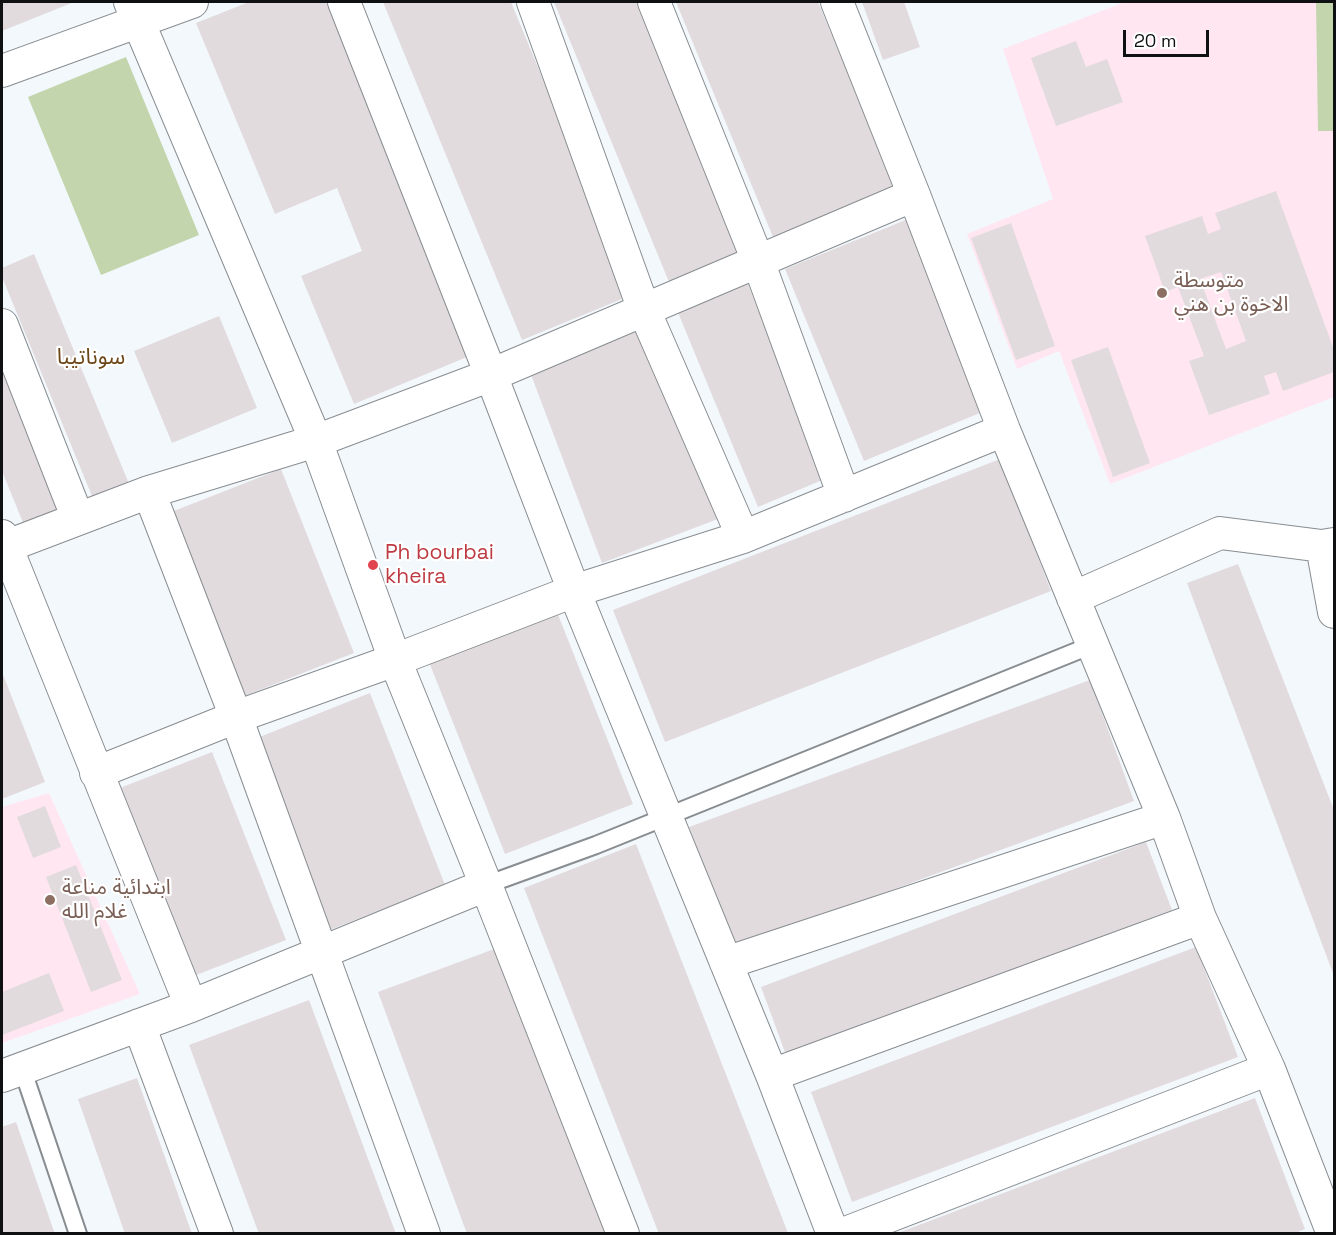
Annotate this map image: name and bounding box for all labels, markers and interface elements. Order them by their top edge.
scale bar [1126,18,1212,56]
text: 20 m [1134,29,1177,52]
place label: متوسطة الاخوة بن هني [1174,268,1288,318]
marker: متوسطة الاخوة بن هني [1155,286,1169,300]
district label: سوناتيبا [57,345,125,371]
place label: Ph bourbai kheira [385,540,494,590]
marker: Ph bourbai kheira [366,558,380,572]
place label: ابتدائية مناعة غلام الله [62,875,171,925]
marker: ابتدائية مناعة غلام الله [43,893,57,907]

